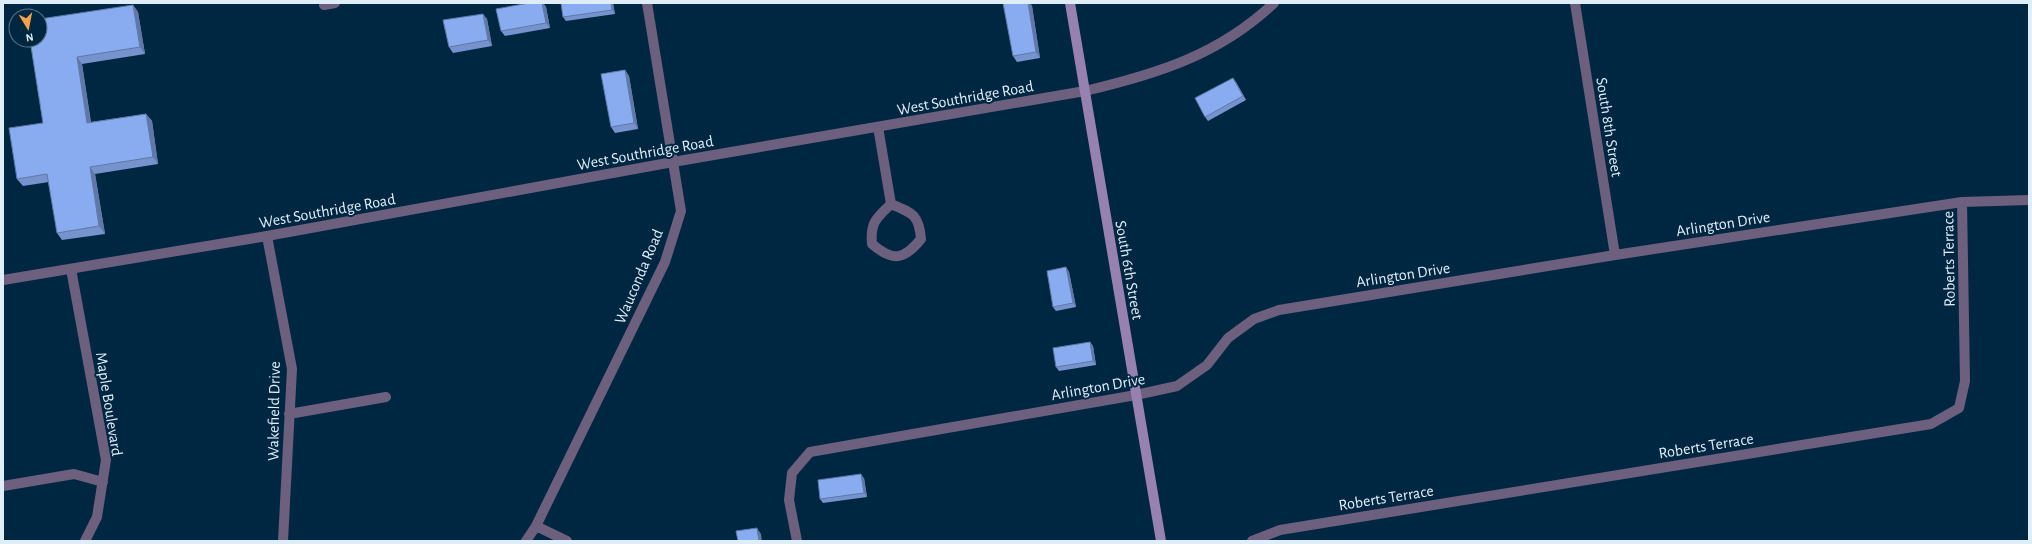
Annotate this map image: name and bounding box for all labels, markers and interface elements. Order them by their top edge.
north arrow [8,8,48,48]
text: N [25,31,34,43]
street label: South 8th Street [1593,76,1625,178]
street label: West Southridge Road [896,78,1035,118]
street label: West Southridge Road [576,133,715,173]
street label: West Southridge Road [258,191,397,231]
street label: Arlington Drive [1675,209,1771,239]
street label: Roberts Terrace [1940,211,1958,307]
street label: South 6th Street [1112,219,1146,321]
street label: Wauconda Road [612,227,666,326]
street label: Arlington Drive [1355,260,1451,290]
street label: Maple Boulevard [93,351,125,457]
street label: Wakefield Drive [265,361,283,461]
street label: Arlington Drive [1050,371,1146,403]
street label: Roberts Terrace [1658,431,1755,461]
street label: Roberts Terrace [1338,483,1435,513]

